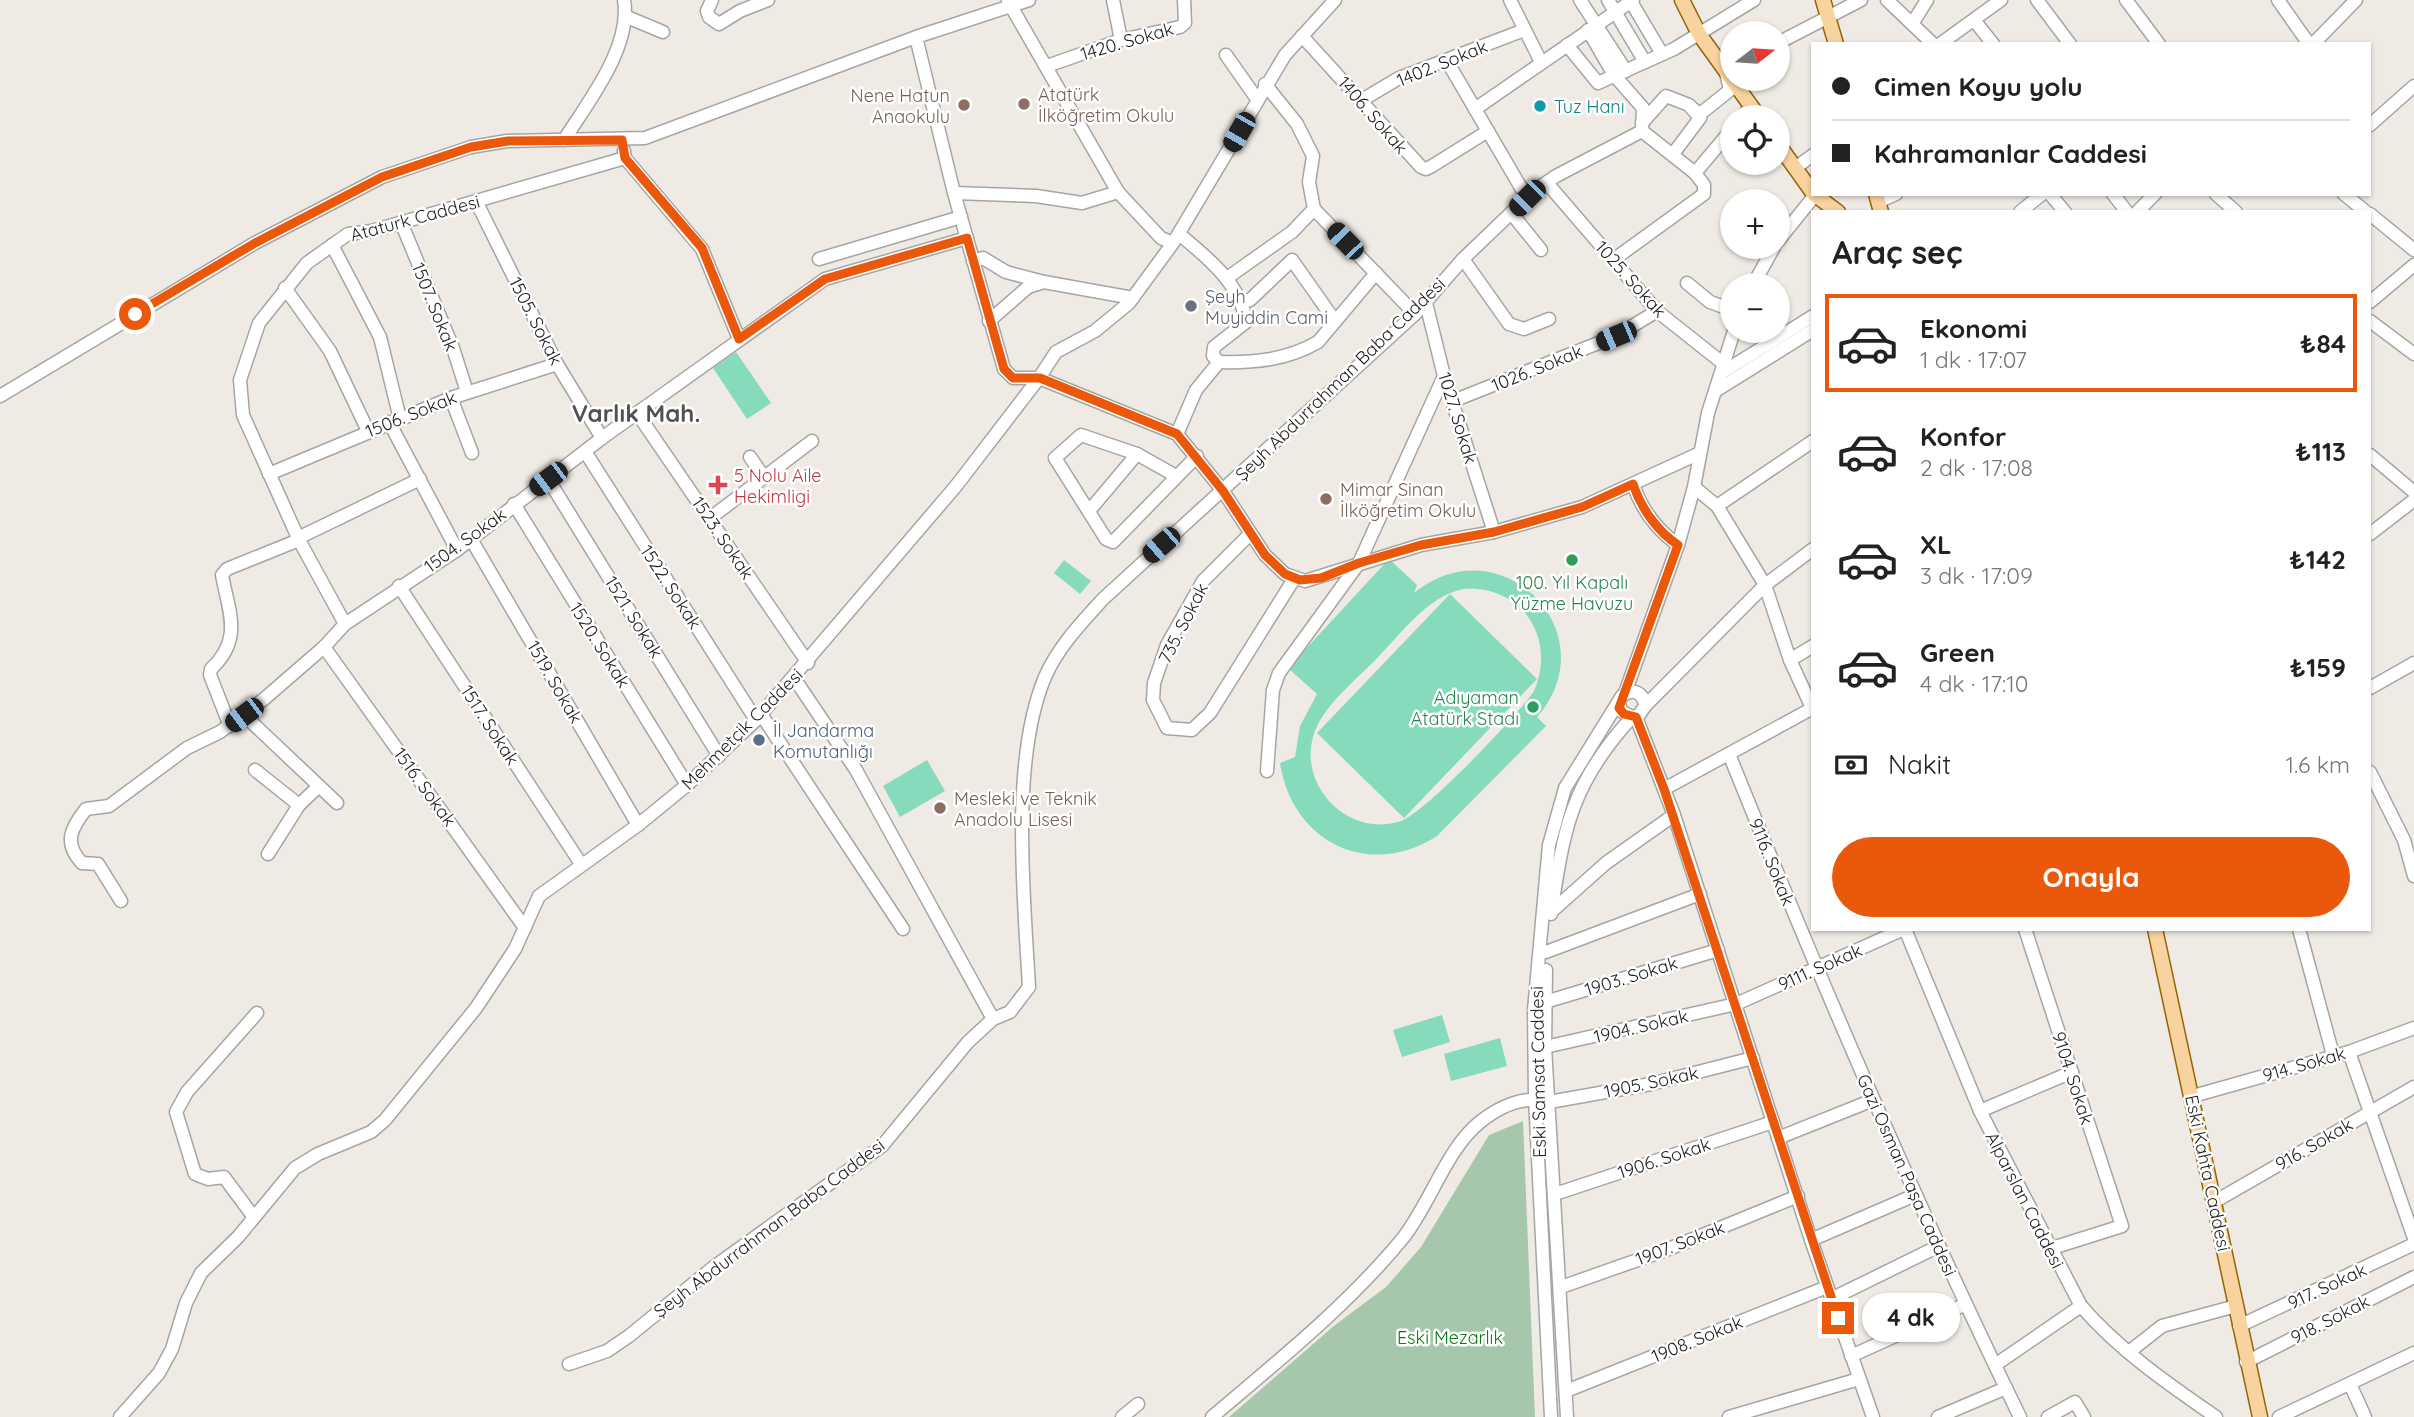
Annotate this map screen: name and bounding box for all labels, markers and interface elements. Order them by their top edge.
street label: 1420. Sokak [1078,17,1176,65]
north arrow [1720,21,1790,91]
map controls [1720,21,1790,343]
street label: 1402. Sokak [1393,34,1491,92]
text: Cimen Koyu yolu [1874,70,2083,103]
street label: 1406. Sokak [1333,71,1413,159]
place label: Atatürk İlköğretim Okulu [1038,83,1174,127]
place label: Nene Hatun Anaokulu [851,84,950,128]
place label: Tuz Hanı [1554,95,1625,118]
marker: Atatürk İlköğretim Okulu [1016,96,1032,112]
marker: Nene Hatun Anaokulu [956,97,972,113]
marker: Tuz Hanı [1532,98,1548,114]
button: locate [1720,105,1790,175]
car [1220,109,1259,155]
text: Kahramanlar Caddesi [1874,137,2147,170]
car [1505,176,1550,220]
button: + [1720,189,1790,259]
street label: Ataturk Caddesi [348,190,482,246]
car [1323,219,1368,263]
text: Araç seç [1832,232,1963,272]
street label: 1025. Sokak [1590,236,1672,322]
street label: 1507. Sokak [407,259,463,355]
street label: Şeyh Abdurrahman Baba Caddesi [1230,272,1450,486]
street label: 1505. Sokak [504,273,568,369]
button: − [1720,273,1790,343]
place label: Şeyh Muyiddin Cami [1205,285,1328,329]
route start [119,298,151,330]
marker: Şeyh Muyiddin Cami [1183,298,1199,314]
icon: car [1836,312,1899,375]
text: Ekonomi [1920,312,2027,345]
car [1593,318,1640,354]
text: ₺84 [2300,327,2346,360]
street label: 1026. Sokak [1488,339,1586,397]
text: 1 dk · 17:07 [1920,345,2027,374]
street label: 1027. Sokak [1433,370,1483,466]
street label: 1506. Sokak [362,385,460,443]
district label: Varlık Mah. [572,398,700,428]
icon: car [1836,420,1899,483]
text: Konfor [1920,420,2006,453]
text: ₺113 [2295,435,2346,468]
text: 2 dk · 17:08 [1920,453,2033,482]
car [525,458,572,500]
place label: 5 Nolu Aile Hekimligi [734,464,822,508]
marker: 5 Nolu Aile Hekimligi [708,475,728,495]
place label: Mimar Sinan İlköğretim Okulu [1340,478,1476,522]
marker: Mimar Sinan İlköğretim Okulu [1318,491,1334,507]
street label: 1523. Sokak [687,492,759,584]
street label: 1504. Sokak [419,503,511,577]
car [1139,523,1184,567]
icon: car [1836,528,1899,591]
text: XL [1920,528,1952,561]
street label: 1522. Sokak [635,541,707,633]
text: ₺142 [2289,543,2346,576]
marker: 100. Yıl Kapalı Yüzme Havuzu [1564,552,1580,568]
text: 3 dk · 17:09 [1920,561,2033,590]
place label: 100. Yıl Kapalı Yüzme Havuzu [1511,571,1633,615]
street label: 1521. Sokak [600,572,668,662]
street label: 735. Sokak [1153,579,1213,667]
street label: 1520. Sokak [565,598,635,692]
icon: car [1836,636,1899,699]
text: Green [1920,636,1995,669]
street label: 1519. Sokak [522,637,588,727]
text: ₺159 [2290,651,2346,684]
street label: Mehmetçik Caddesi [676,663,808,795]
text: 4 dk · 17:10 [1920,669,2029,698]
street label: 1517. Sokak [456,681,524,769]
place label: Adıyaman Atatürk Stadı [1411,686,1519,730]
car [221,694,268,736]
marker: Adıyaman Atatürk Stadı [1525,699,1541,715]
place label: İl Jandarma Komutanlığı [773,719,874,763]
marker: İl Jandarma Komutanlığı [751,732,767,748]
street label: 1516. Sokak [389,743,461,831]
icon: cash [1832,746,1870,784]
text: Nakit [1888,748,1951,781]
text: 1.6 km [2285,750,2350,779]
place label: Mesleki ve Teknik Anadolu Lisesi [954,787,1097,831]
marker: Mesleki ve Teknik Anadolu Lisesi [932,800,948,816]
street label: 9116. Sokak [1744,815,1800,909]
button: Onayla [1832,837,2350,917]
street label: 9111. Sokak [1774,938,1866,996]
street label: 1903. Sokak [1582,951,1680,1001]
street label: Eski Samsat Caddesi [1525,986,1551,1158]
street label: 1904. Sokak [1592,1004,1690,1048]
street label: 9104. Sokak [2047,1029,2099,1127]
street label: 914. Sokak [2260,1041,2348,1087]
street label: 1905. Sokak [1602,1061,1700,1103]
street label: Gazi Osman Paşa Caddesi [1852,1070,1962,1280]
street label: Eski Kahta Caddesi [2180,1093,2236,1253]
street label: 916. Sokak [2271,1113,2357,1175]
street label: Alparslan Caddesi [1981,1128,2069,1272]
street label: 1906. Sokak [1615,1132,1713,1184]
street label: Şeyh Abdurrahman Baba Caddesi [649,1134,889,1322]
street label: 1907. Sokak [1632,1215,1728,1271]
street label: 917. Sokak [2284,1258,2370,1314]
street label: 918. Sokak [2287,1289,2373,1349]
callout: 4 dk [1862,1294,1960,1342]
route end [1822,1302,1854,1334]
text: 4 dk [1887,1303,1935,1332]
street label: 1908. Sokak [1648,1310,1746,1368]
park label: Eski Mezarlık [1397,1326,1503,1349]

